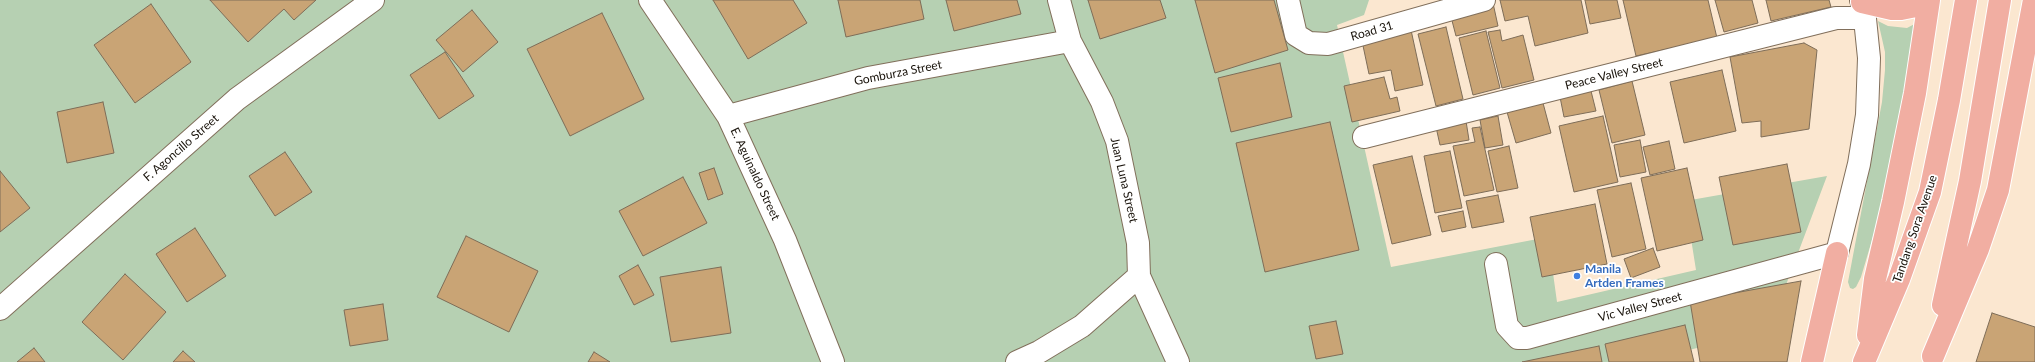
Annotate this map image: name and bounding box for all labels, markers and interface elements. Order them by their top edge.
street label: Road 31 [1349,18,1395,44]
street label: Peace Valley Street [1564,55,1664,93]
street label: Gomburza Street [853,57,943,89]
street label: F. Agoncillo Street [140,111,222,185]
street label: E. Aguinaldo Street [727,125,783,223]
street label: Juan Luna Street [1107,136,1141,224]
street label: Tandang Sora Avenue [1890,173,1940,285]
place label: Manila Artden Frames [1585,262,1664,290]
marker: Manila Artden Frames [1572,271,1582,281]
street label: Vic Valley Street [1597,289,1683,325]

